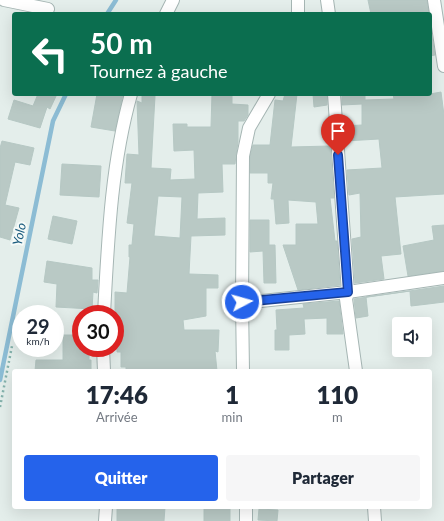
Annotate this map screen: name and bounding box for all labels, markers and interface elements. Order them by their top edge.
text: 50 m [90,26,153,60]
icon: left [24,28,76,80]
text: Tournez à gauche [90,60,228,82]
pin [321,114,355,155]
icon: arrive [327,120,349,142]
water label: Yolo [9,221,29,247]
position arrow [221,281,263,323]
speed limit sign: 30 [72,305,124,357]
text: 29 [26,314,50,338]
map controls [392,317,432,357]
button: sound [392,317,432,357]
text: km/h [26,335,50,347]
text: 17:46 [86,380,148,409]
text: 1 [225,380,239,409]
text: 110 [316,380,358,409]
text: Arrivée [96,409,138,425]
text: min [222,409,243,425]
text: m [332,409,343,425]
button: Quitter [24,455,218,501]
button: Partager [226,455,420,501]

